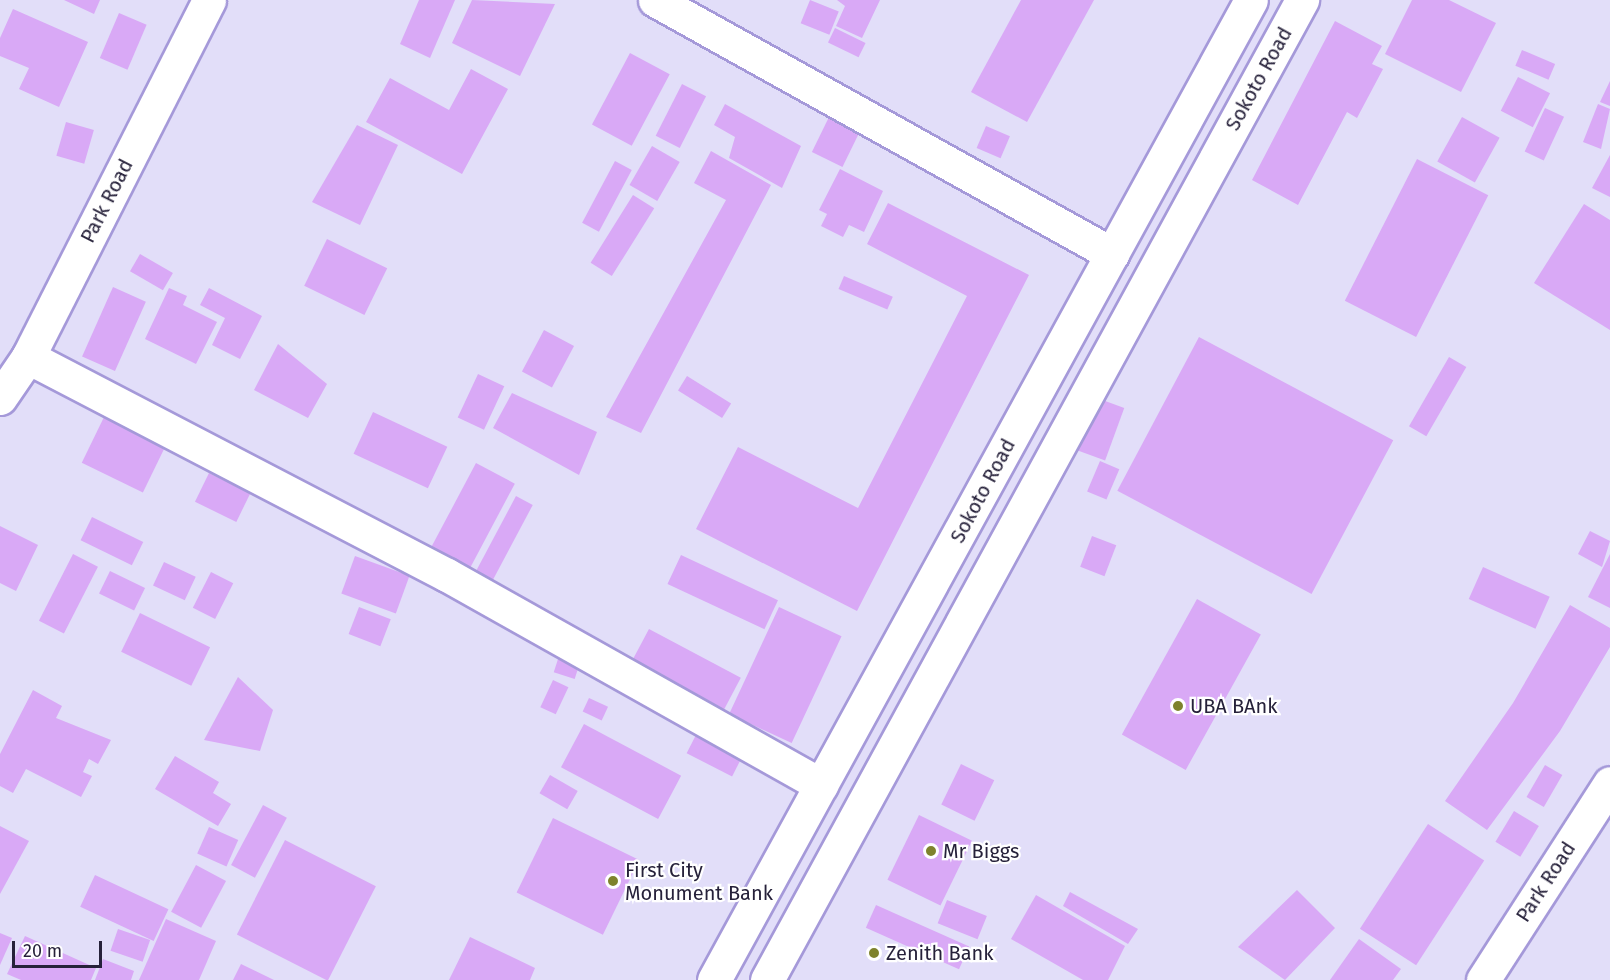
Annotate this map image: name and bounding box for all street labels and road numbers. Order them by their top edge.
street label: Sokoto Road [1221,23,1297,135]
street label: Park Road [76,155,138,247]
street label: Sokoto Road [946,435,1020,547]
street label: Park Road [1511,837,1581,927]

